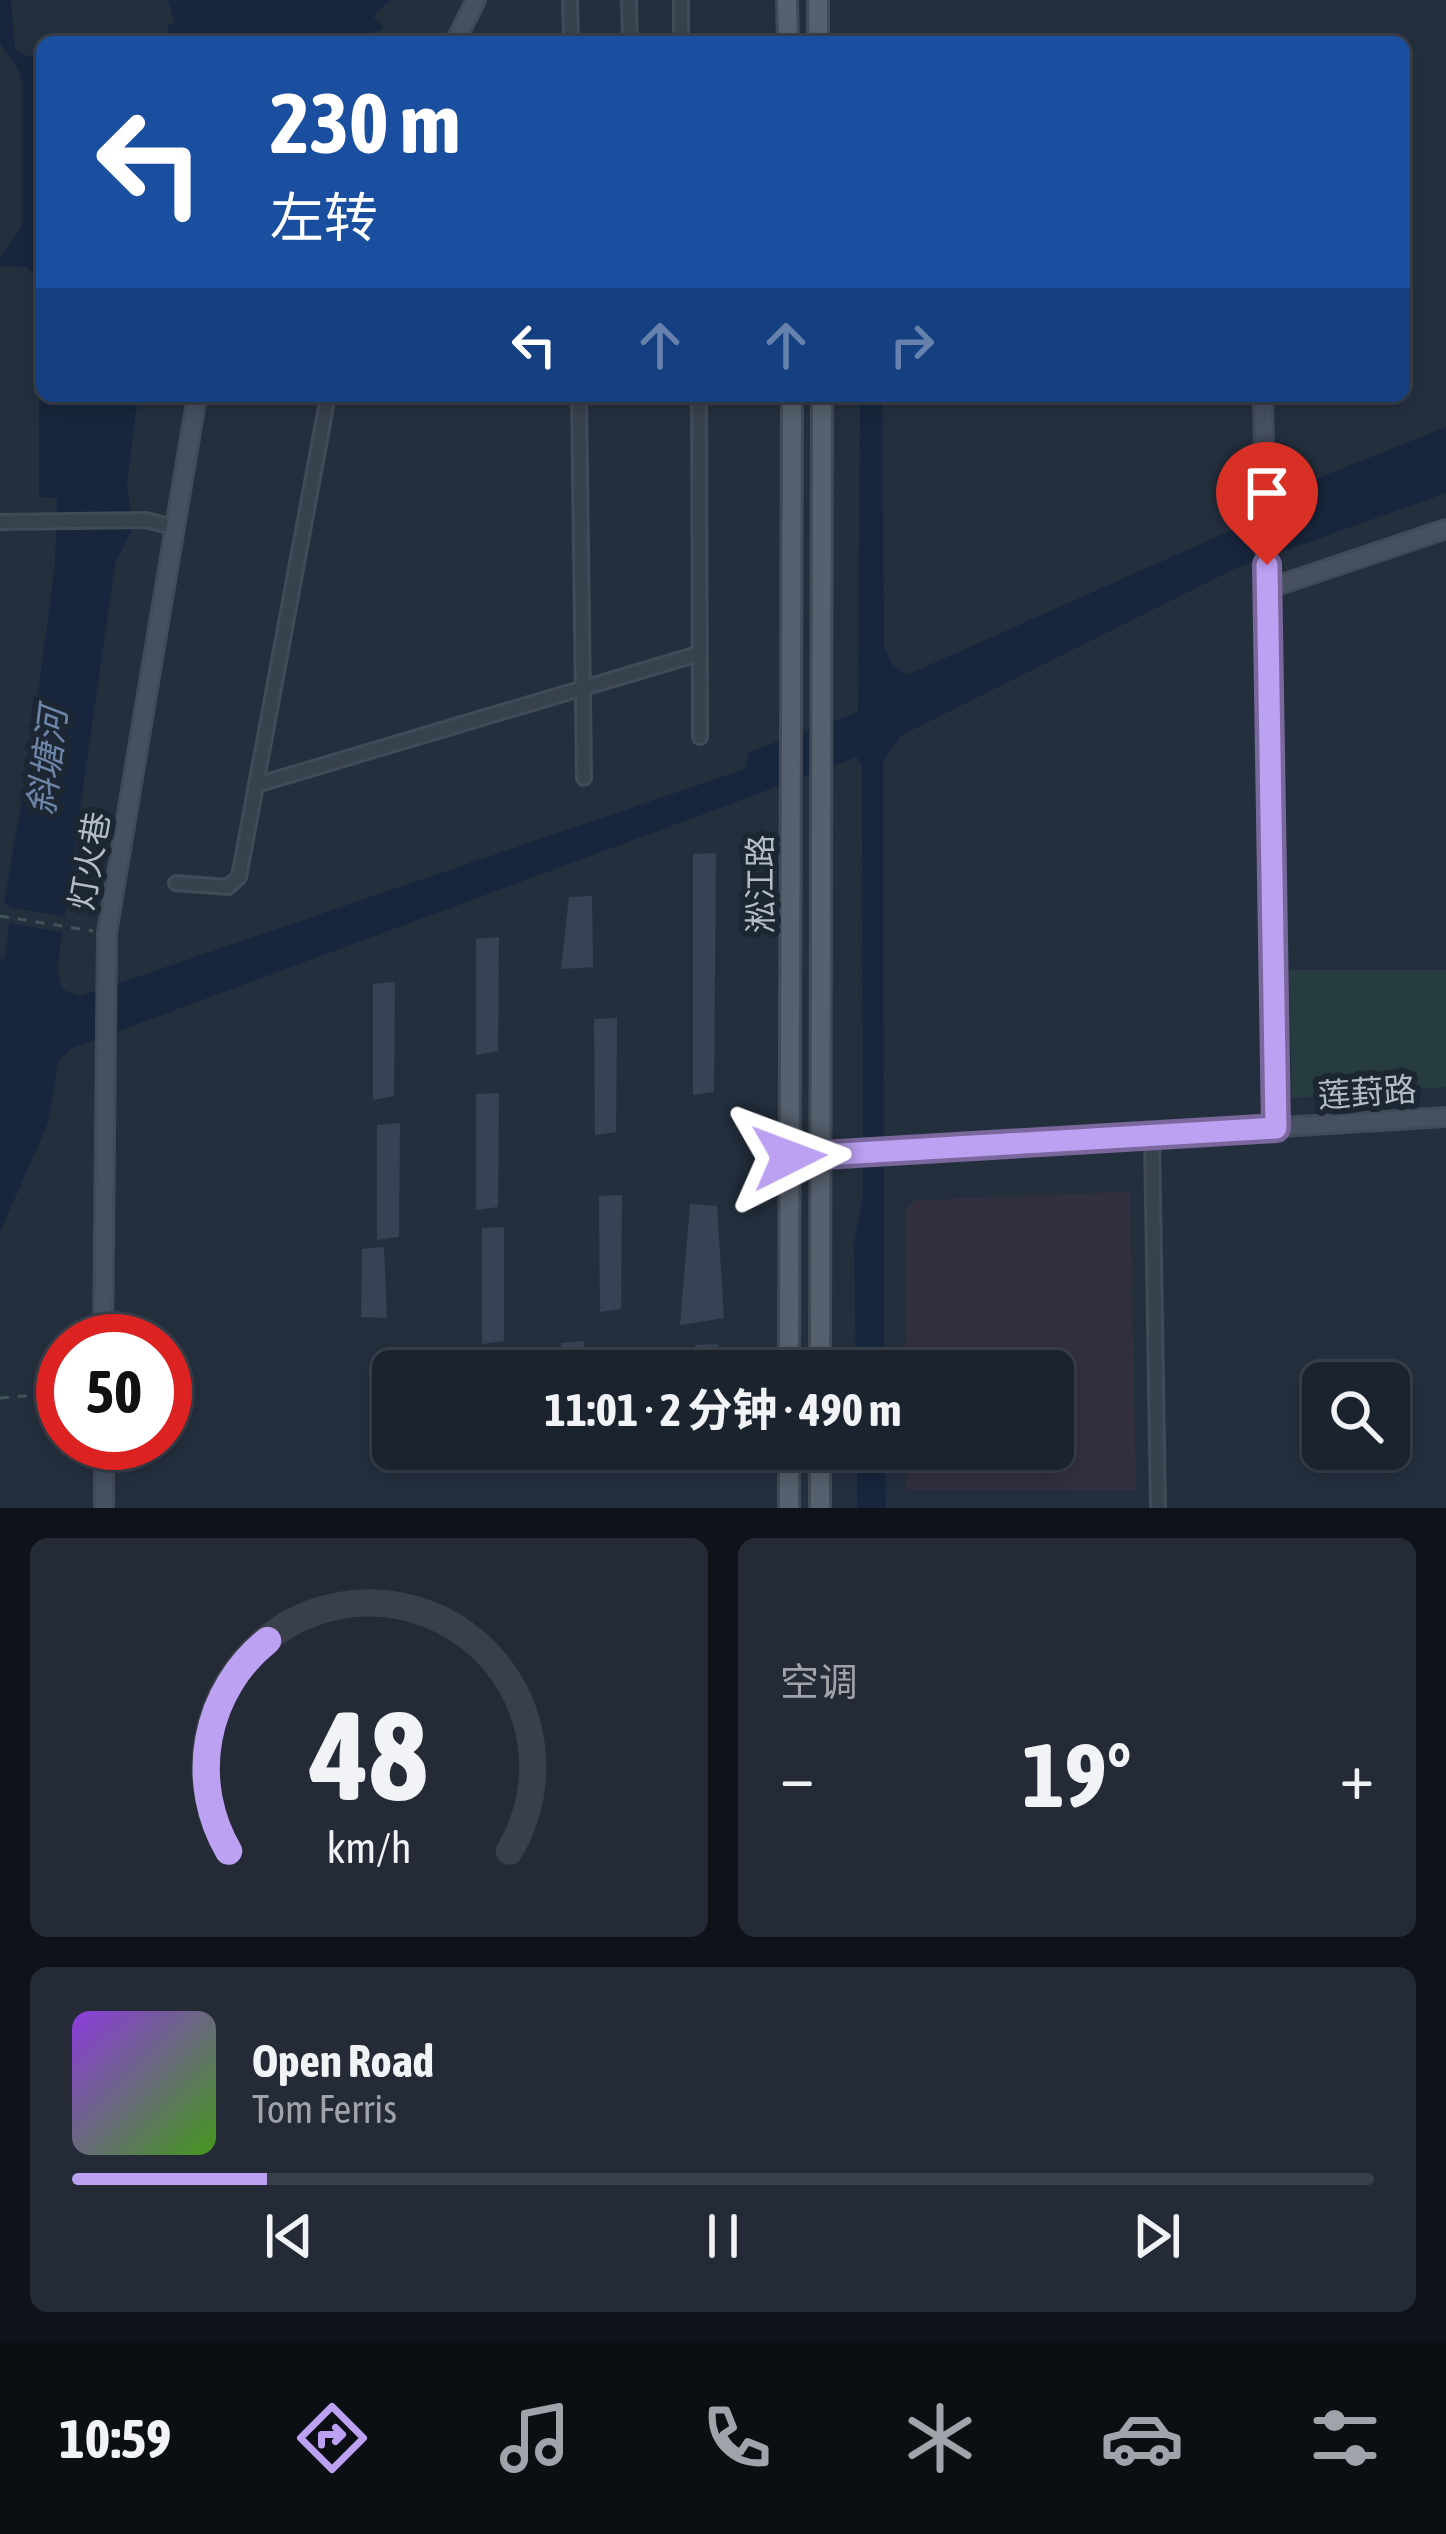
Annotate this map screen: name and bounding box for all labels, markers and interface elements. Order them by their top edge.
text: 230 m [270,75,460,171]
icon: left [72,84,228,240]
text: 左转 [270,187,378,248]
icon: left [501,312,567,378]
icon: ahead [627,312,693,378]
icon: ahead [753,312,819,378]
icon: right [879,312,945,378]
pin [1216,442,1318,565]
icon: arrive [1234,460,1300,526]
water label: 斜塘河 [20,699,75,817]
street label: 灯火巷 [62,809,116,913]
street label: 淞江路 [741,835,779,934]
street label: 莲葑路 [1316,1070,1418,1114]
position arrow [726,1094,852,1220]
speed limit sign: 50 [36,1314,192,1470]
map controls [1302,1362,1410,1470]
button: search [1302,1362,1410,1470]
text: 11:01 · 2 分钟 · 490 m [545,1384,901,1436]
text: 空调 [780,1660,858,1704]
text: 48 [309,1683,428,1826]
text: 19° [1022,1723,1132,1826]
text: − [780,1737,814,1813]
text: + [1340,1737,1374,1813]
text: km/h [326,1822,412,1871]
text: Open Road [252,2035,434,2087]
text: Tom Ferris [252,2087,397,2131]
icon: previous [256,2203,322,2269]
icon: pause [690,2203,756,2269]
icon: next [1124,2203,1190,2269]
icon: directions [290,2396,374,2480]
icon: music [493,2396,577,2480]
icon: phone [695,2396,779,2480]
icon: climate [898,2396,982,2480]
icon: car [1100,2396,1184,2480]
icon: filters [1303,2396,1387,2480]
text: 10:59 [59,2408,171,2469]

